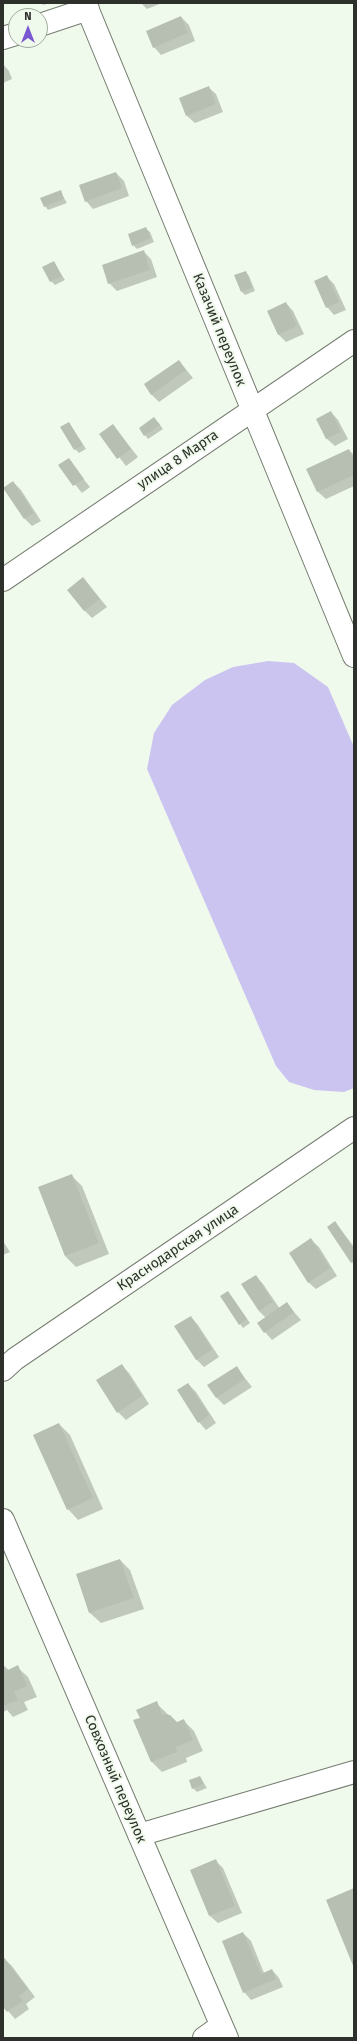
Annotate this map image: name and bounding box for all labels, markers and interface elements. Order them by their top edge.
north arrow [8,8,48,48]
text: N [24,10,32,23]
street label: Казачий переулок [189,271,249,389]
street label: улица 8 Марта [134,427,222,493]
street label: Краснодарская улица [114,1201,242,1295]
street label: Совхозный переулок [80,1712,150,1846]

